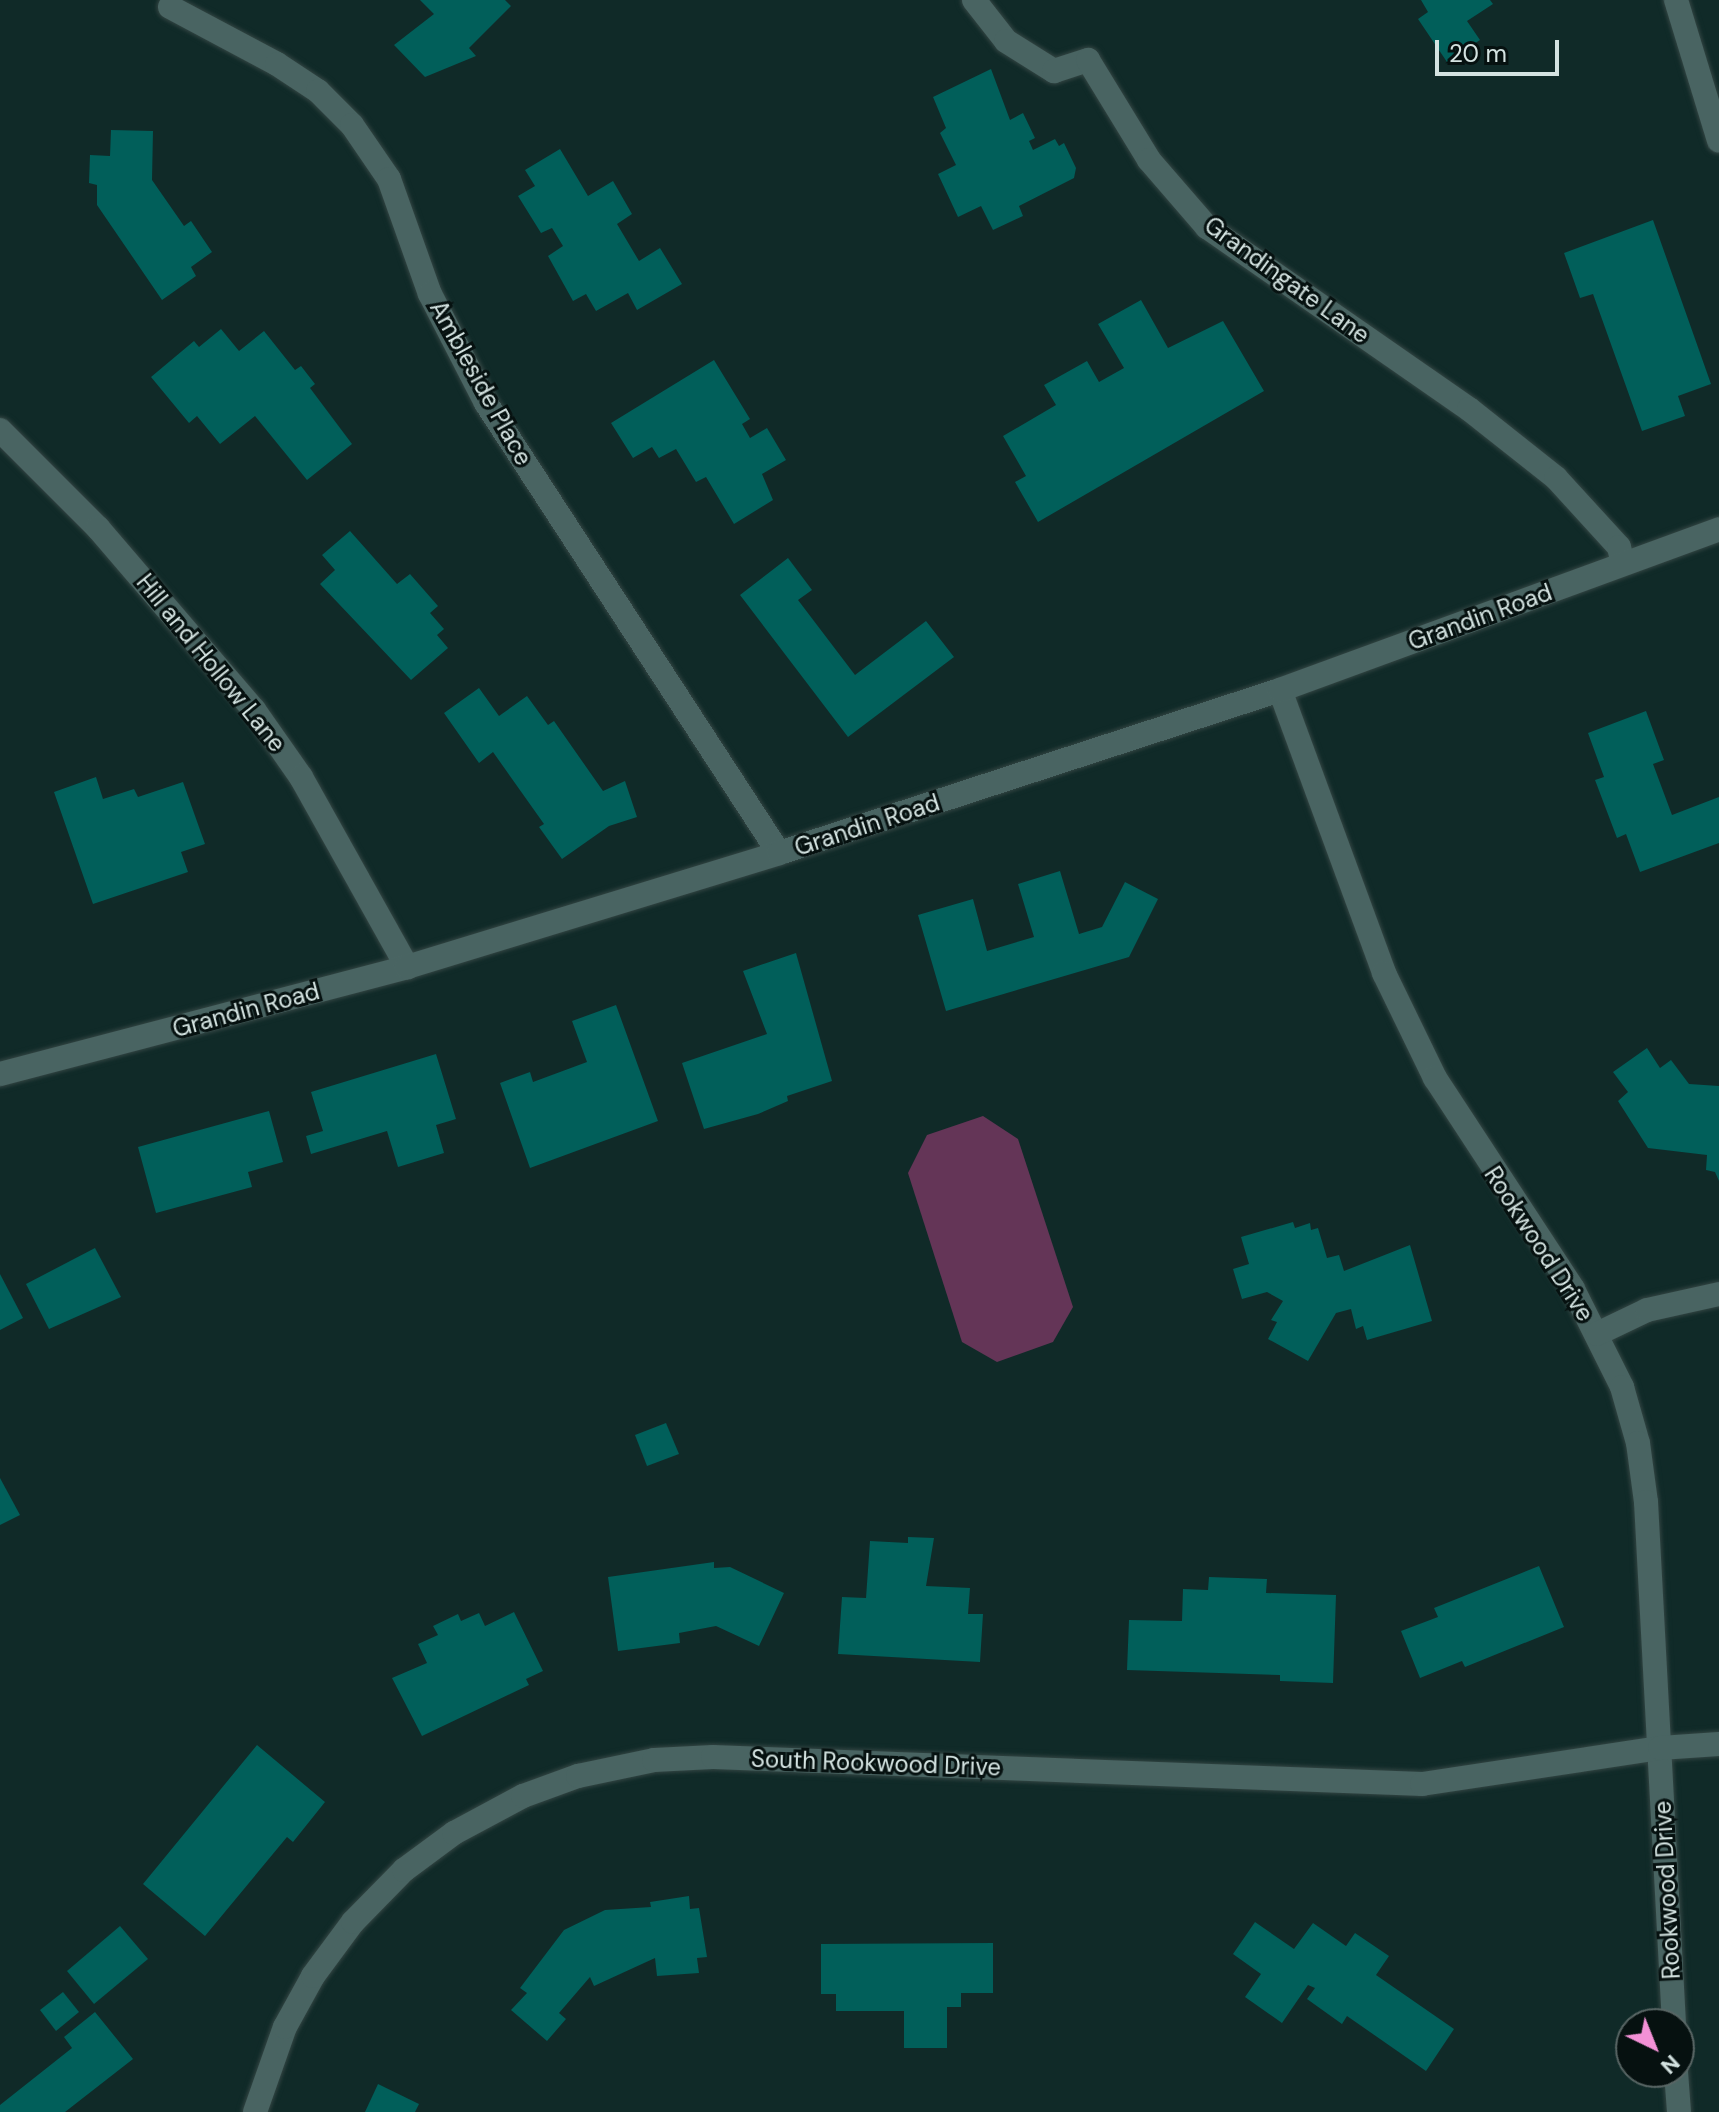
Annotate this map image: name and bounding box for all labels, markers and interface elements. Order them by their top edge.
scale bar [1439,24,1563,74]
text: 20 m [1449,38,1507,69]
street label: Grandingate Lane [1199,211,1375,349]
street label: Ambleside Place [424,296,538,470]
street label: Hill and Hollow Lane [130,568,292,758]
street label: Grandin Road [1404,578,1556,656]
street label: Grandin Road [791,788,943,862]
street label: Grandin Road [169,977,323,1043]
street label: Rookwood Drive [1478,1161,1600,1327]
street label: South Rookwood Drive [750,1744,1002,1782]
street label: Rookwood Drive [1648,1800,1686,1980]
north arrow [1615,2008,1695,2088]
text: N [1655,2048,1686,2081]

